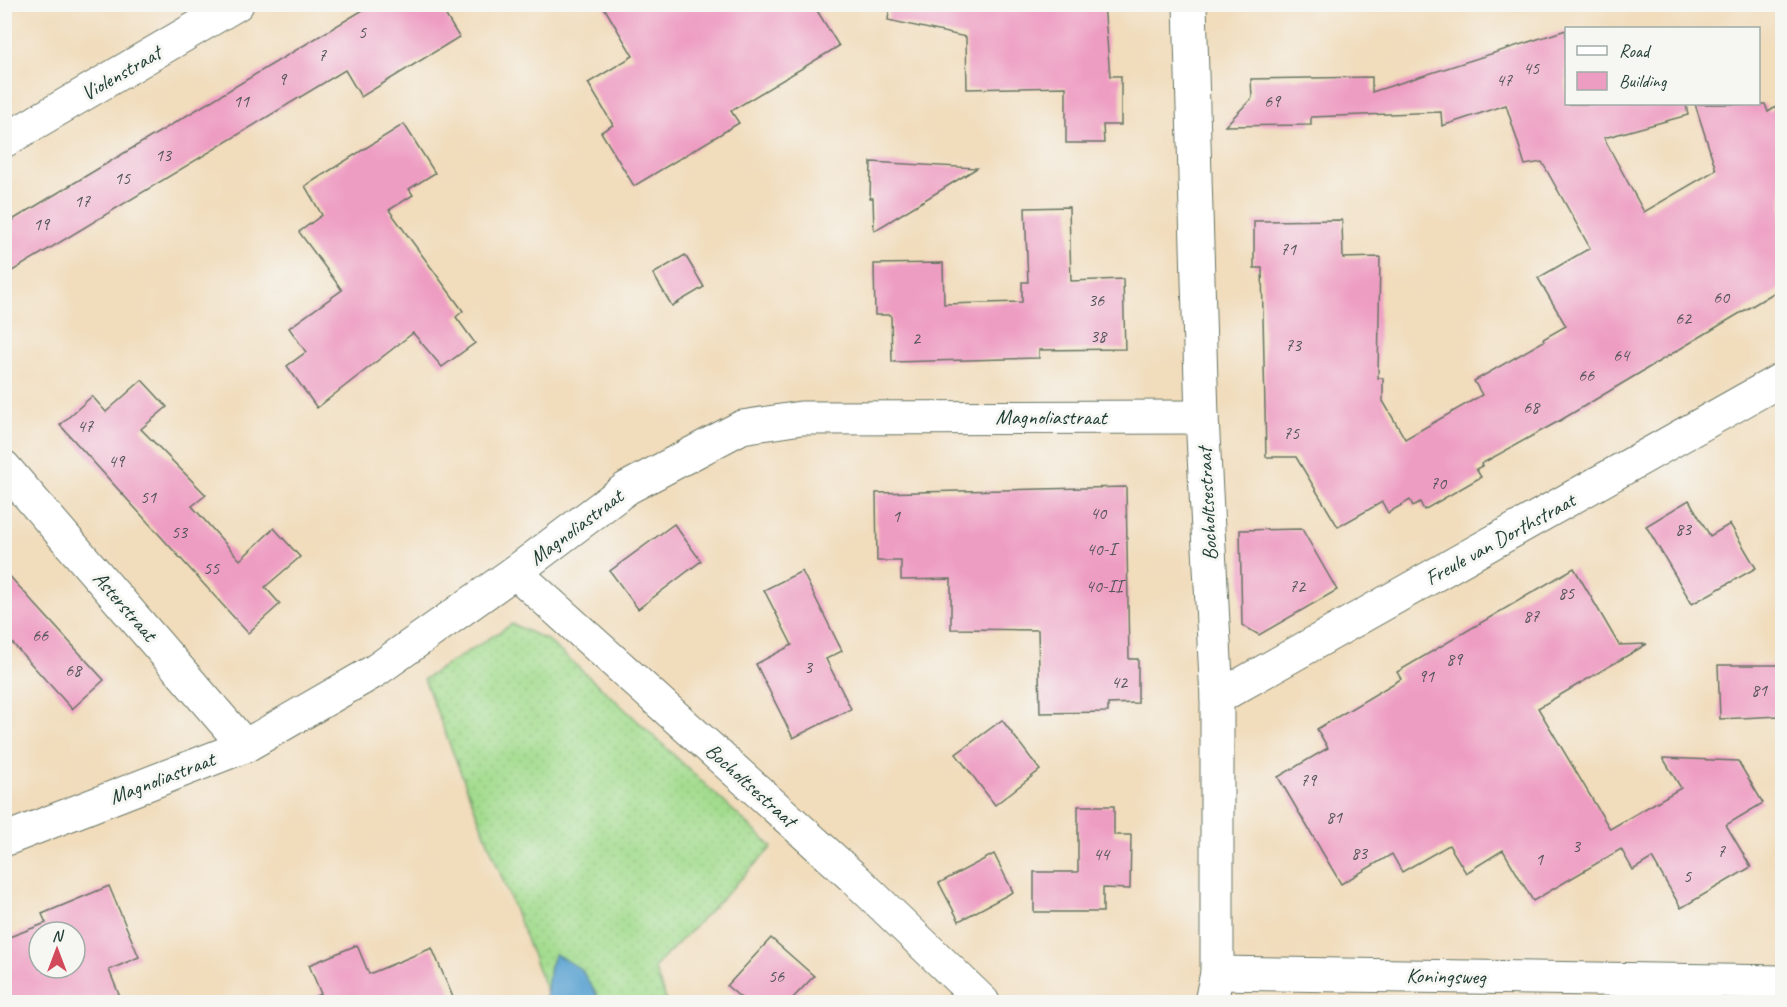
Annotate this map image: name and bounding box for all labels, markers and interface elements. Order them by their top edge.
house number: 5 [358,21,367,43]
legend [1565,27,1760,105]
street label: Violenstraat [77,38,168,106]
text: Road [1619,40,1652,62]
house number: 7 [318,44,327,66]
house number: 45 [1523,57,1540,79]
house number: 9 [278,68,288,90]
house number: 47 [1496,69,1513,91]
text: Building [1619,70,1668,92]
house number: 11 [233,90,250,112]
house number: 69 [1264,90,1282,112]
house number: 13 [155,144,173,166]
house number: 15 [114,167,131,189]
house number: 17 [74,190,91,212]
house number: 19 [33,213,51,235]
house number: 71 [1280,238,1297,260]
house number: 60 [1713,286,1731,308]
house number: 36 [1088,289,1105,311]
house number: 62 [1675,307,1693,329]
house number: 38 [1090,325,1108,347]
house number: 2 [912,327,922,349]
house number: 73 [1285,334,1303,356]
house number: 64 [1613,344,1631,366]
house number: 66 [1578,364,1595,386]
house number: 68 [1523,396,1541,418]
street label: Magnoliastraat [996,404,1109,430]
house number: 47 [77,415,94,437]
house number: 75 [1283,422,1300,444]
street label: Bocholtsestraat [1191,444,1223,561]
house number: 49 [108,450,126,472]
house number: 70 [1430,472,1448,494]
street label: Magnoliastraat [524,482,630,571]
house number: 51 [140,486,157,508]
street label: Freule van Dorthstraat [1420,486,1581,591]
house number: 40 [1090,502,1108,524]
house number: 1 [892,505,901,527]
house number: 83 [1675,518,1693,540]
house number: 53 [171,521,189,543]
house number: 40-I [1086,538,1119,560]
house number: 55 [203,557,220,579]
street label: Asterstraat [87,566,164,648]
house number: 40-II [1086,575,1126,597]
house number: 72 [1289,575,1307,597]
house number: 85 [1558,582,1575,604]
house number: 87 [1523,605,1540,627]
house number: 66 [32,624,49,646]
house number: 89 [1446,648,1464,670]
house number: 3 [804,656,814,678]
house number: 68 [65,659,83,681]
house number: 91 [1418,665,1435,687]
house number: 42 [1111,671,1129,693]
house number: 81 [1751,679,1768,701]
street label: Bocholtsestraat [700,737,804,835]
street label: Magnoliastraat [106,745,220,810]
house number: 79 [1300,769,1318,791]
house number: 81 [1326,806,1343,828]
house number: 3 [1572,835,1582,857]
house number: 7 [1717,840,1726,862]
house number: 83 [1351,842,1369,864]
house number: 44 [1093,843,1111,865]
house number: 1 [1535,848,1544,870]
house number: 5 [1683,865,1692,887]
north arrow [27,920,87,980]
text: N [52,926,65,946]
street label: Koningsweg [1406,962,1487,990]
house number: 56 [768,965,785,987]

